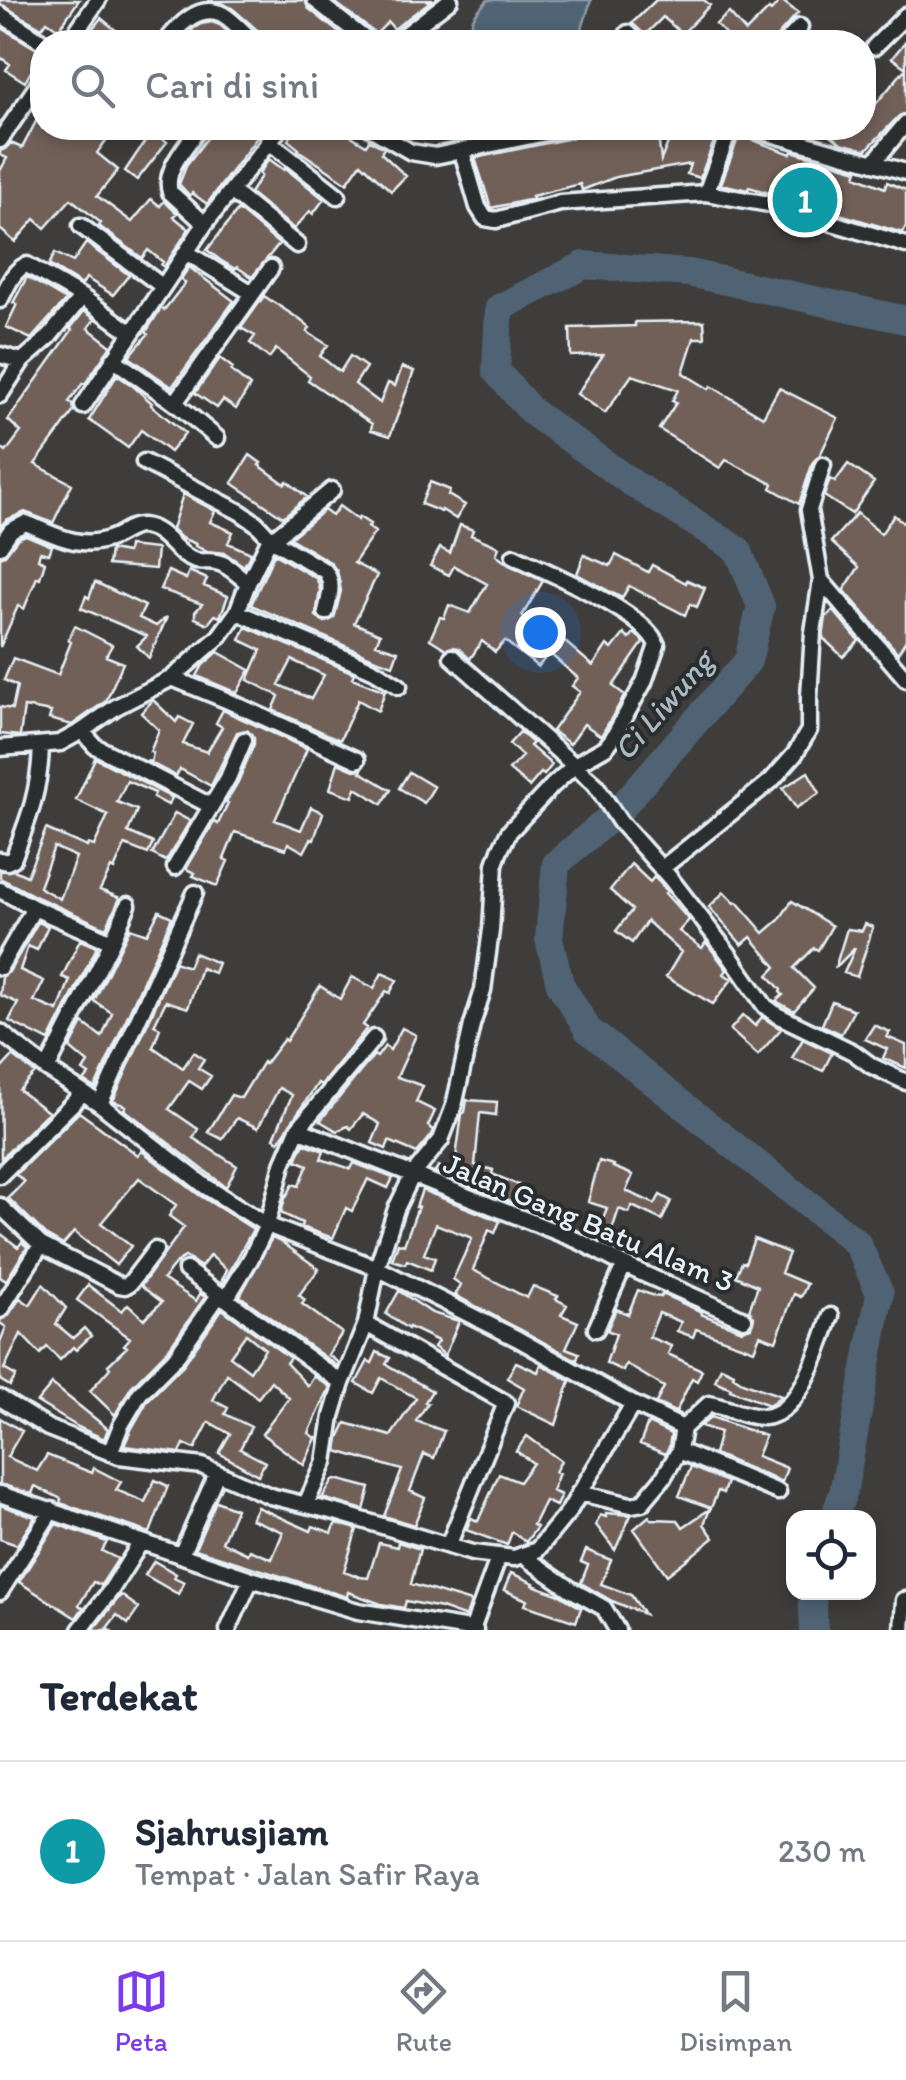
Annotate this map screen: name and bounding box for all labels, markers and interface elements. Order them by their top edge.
search box [30,30,876,140]
icon: search [65,58,120,113]
text: Cari di sini [145,62,319,108]
pin: 1 [772,162,838,238]
your location [515,607,566,658]
water label: Ci Liwung [605,640,723,768]
street label: Jalan Gang Batu Alam 3 [438,1144,740,1300]
map controls [786,1510,876,1600]
button: locate [786,1510,876,1600]
text: Terdekat [40,1670,198,1721]
text: Sjahrusjiam [135,1809,329,1855]
text: 1 [65,1832,80,1870]
text: 230 m [778,1832,866,1870]
text: Tempat · Jalan Safir Raya [135,1855,480,1893]
tab: Peta [114,1964,169,2058]
tab: Rute [396,1964,452,2058]
tab: Disimpan [679,1964,792,2058]

